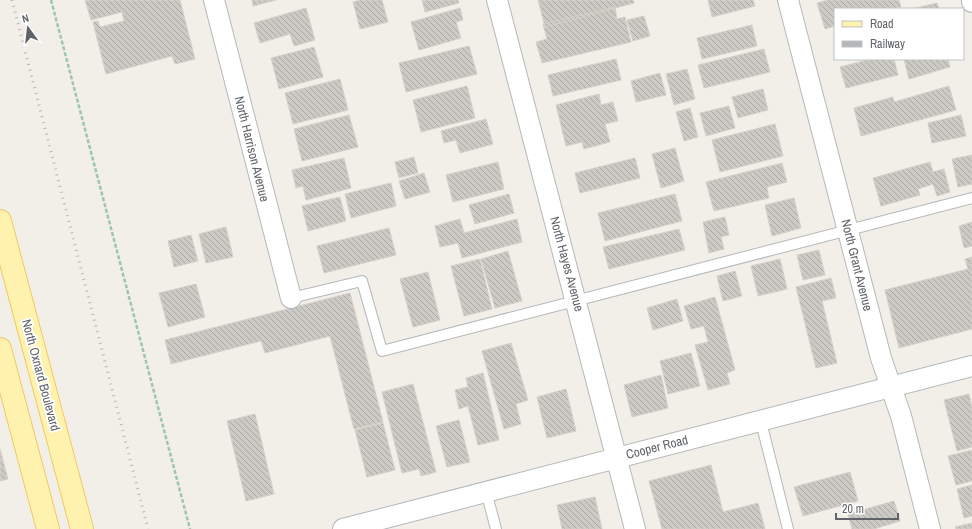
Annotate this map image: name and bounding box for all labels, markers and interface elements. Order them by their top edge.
north arrow [8,8,48,48]
legend [834,8,964,60]
text: N [20,11,30,26]
text: Road [870,16,894,32]
text: Railway [870,36,905,52]
street label: North Harrison Avenue [231,94,273,204]
street label: North Hayes Avenue [546,215,588,313]
street label: North Grant Avenue [837,217,877,313]
street label: North Oxnard Boulevard [18,317,64,433]
street label: Cooper Road [624,431,690,463]
scale bar [836,495,898,521]
text: 20 m [842,501,864,517]

